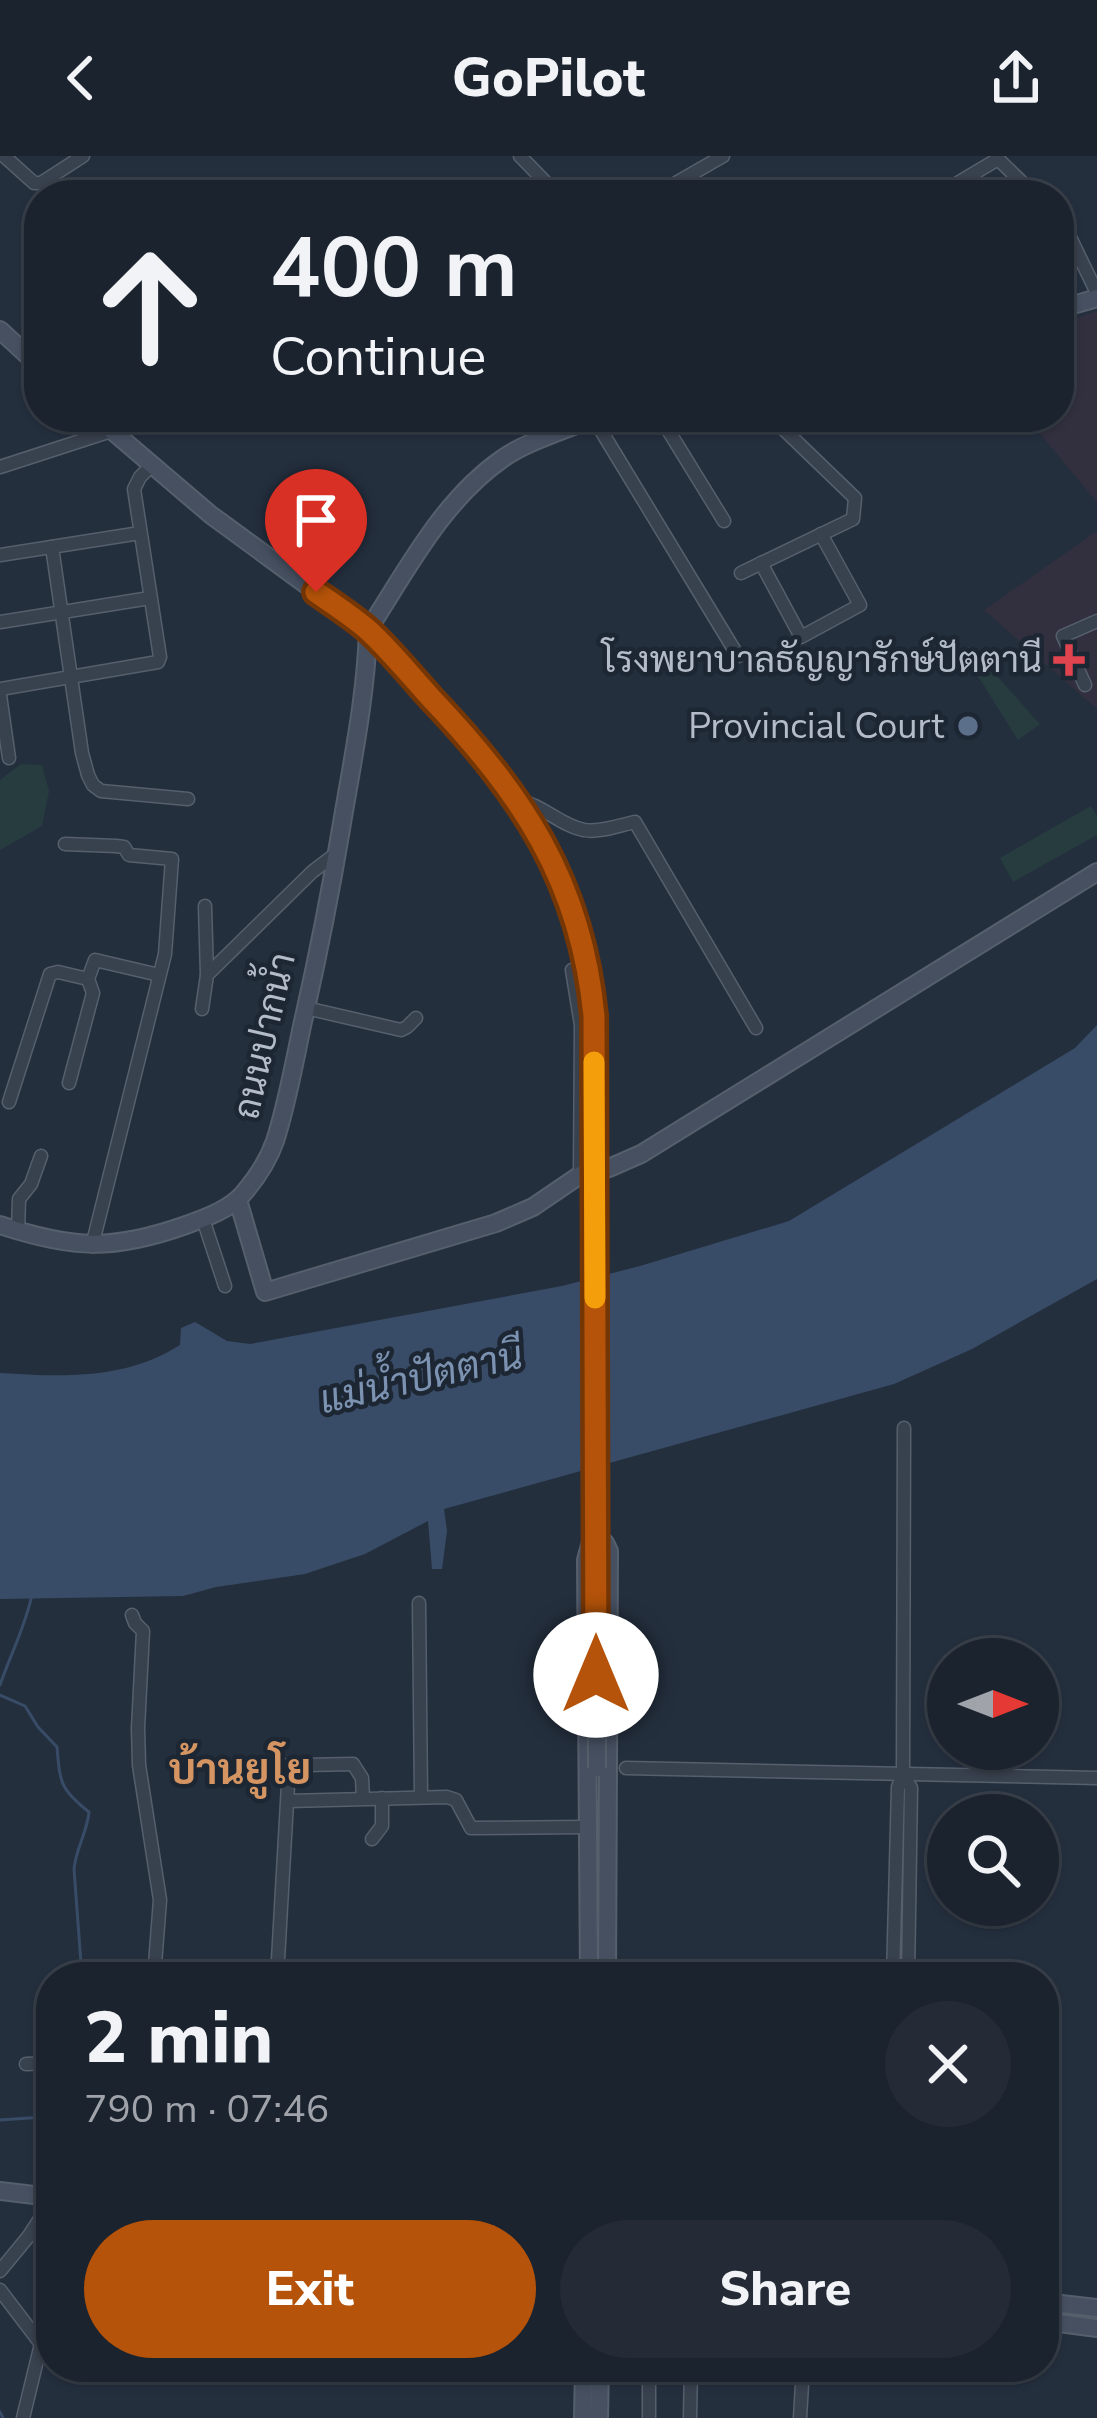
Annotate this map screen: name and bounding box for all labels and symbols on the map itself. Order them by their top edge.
pin [265,469,367,592]
place label: โรงพยาบาลธัญญารักษ์ปัตตานี [600,636,1042,685]
marker: โรงพยาบาลธัญญารักษ์ปัตตานี [1053,644,1085,676]
place label: Provincial Court [688,702,944,751]
marker: Provincial Court [955,713,981,739]
street label: ถนนปากน้ำ [214,946,308,1124]
water label: แม่น้ำปัตตานี [312,1321,530,1427]
position arrow [533,1612,659,1738]
north arrow [927,1638,1059,1770]
district label: บ้านยูโย [169,1741,311,1799]

